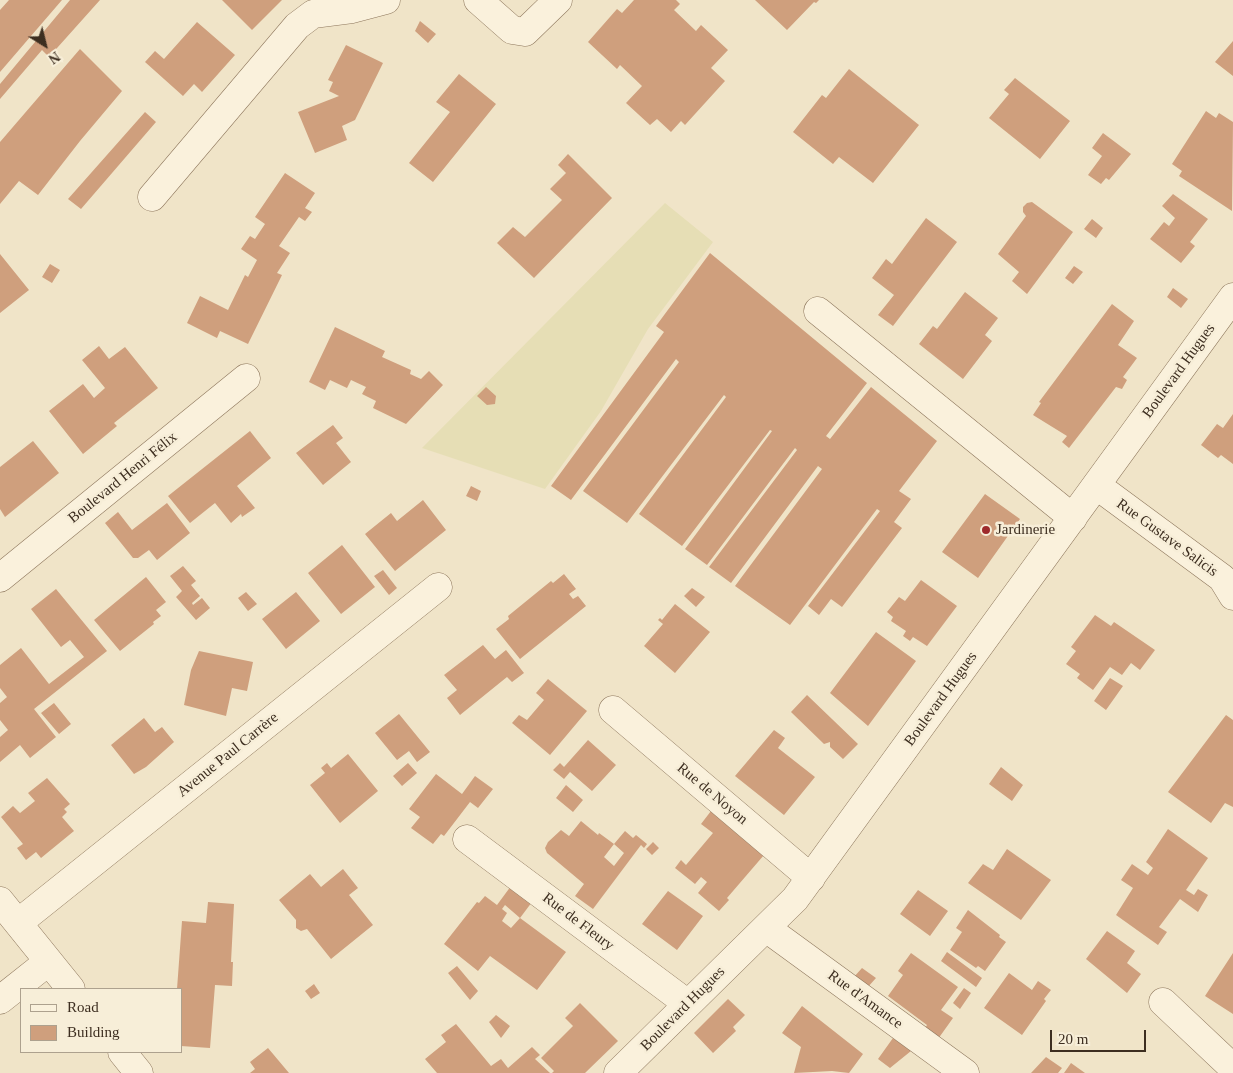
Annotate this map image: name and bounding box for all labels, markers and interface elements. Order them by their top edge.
north arrow [20,20,70,70]
text: N [46,48,63,67]
street label: Boulevard Hugues [1139,320,1219,422]
street label: Boulevard Henri Félix [65,429,181,527]
street label: Rue Gustave Salicis [1113,495,1221,581]
place label: Jardinerie [996,521,1055,539]
marker: Jardinerie [980,524,992,536]
street label: Boulevard Hugues [901,648,981,750]
street label: Avenue Paul Carrère [174,709,282,801]
street label: Rue de Noyon [673,759,751,829]
street label: Rue de Fleury [539,889,617,955]
street label: Boulevard Hugues [637,963,729,1055]
street label: Rue d'Amance [824,967,906,1033]
legend [20,988,182,1053]
text: Road [67,999,99,1015]
scale bar [1053,1020,1149,1052]
text: Building [67,1024,120,1040]
text: 20 m [1058,1031,1088,1047]

